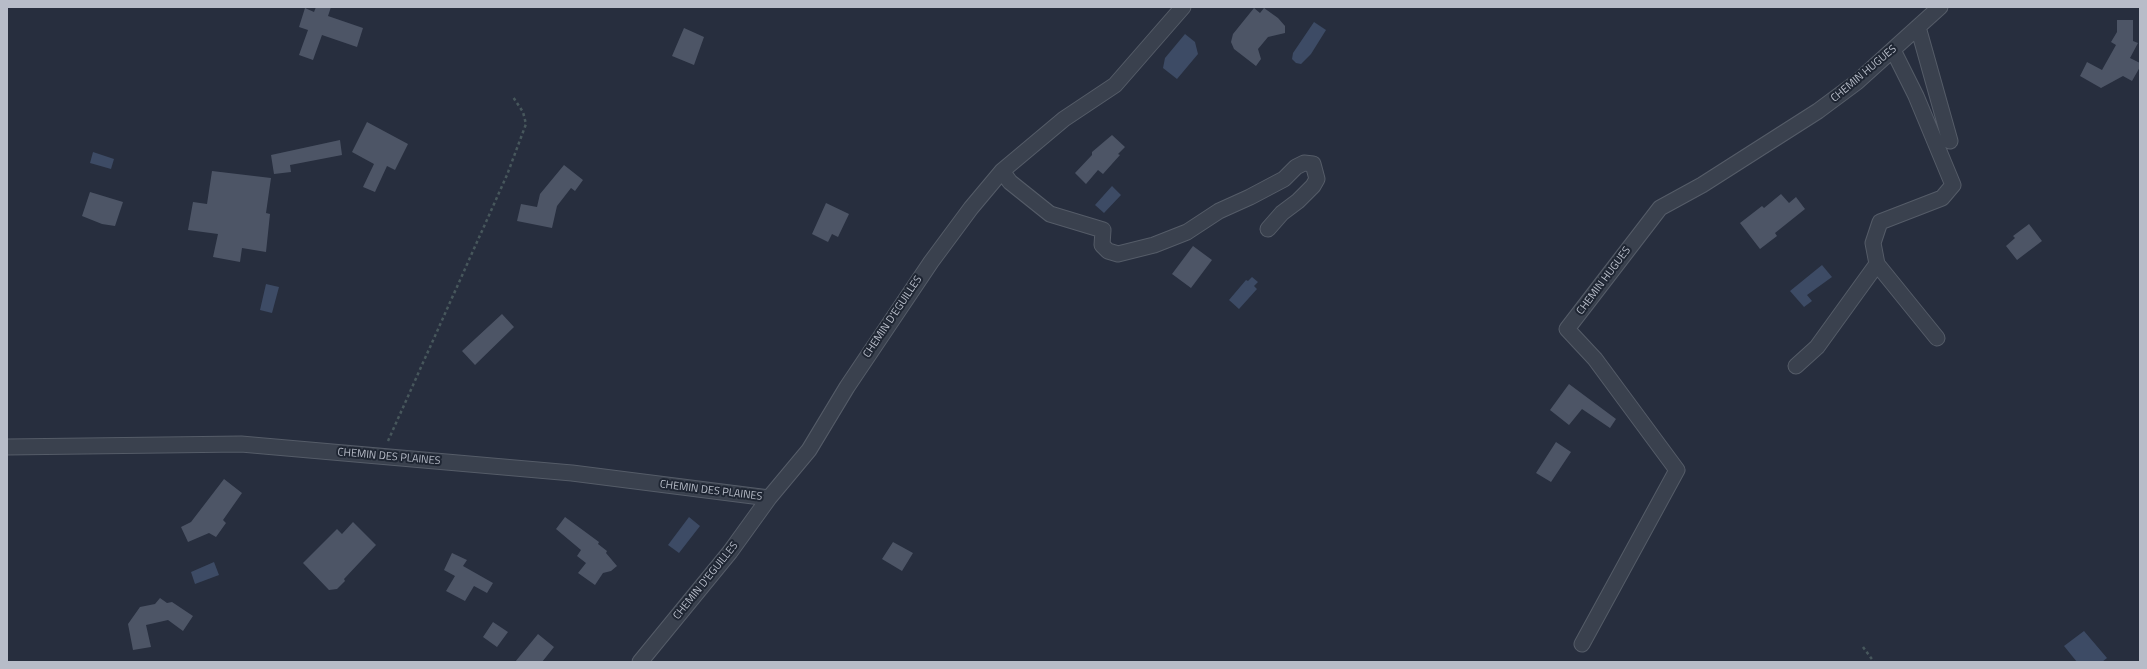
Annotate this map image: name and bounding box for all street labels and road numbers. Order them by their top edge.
street label: CHEMIN HUGUES [1828,43,1900,105]
street label: CHEMIN HUGUES [1574,244,1634,318]
street label: CHEMIN D'EGUILLES [861,274,925,360]
street label: CHEMIN DES PLAINES [337,446,441,468]
street label: CHEMIN DES PLAINES [659,478,763,504]
street label: CHEMIN D'EGUILLES [671,540,741,622]

